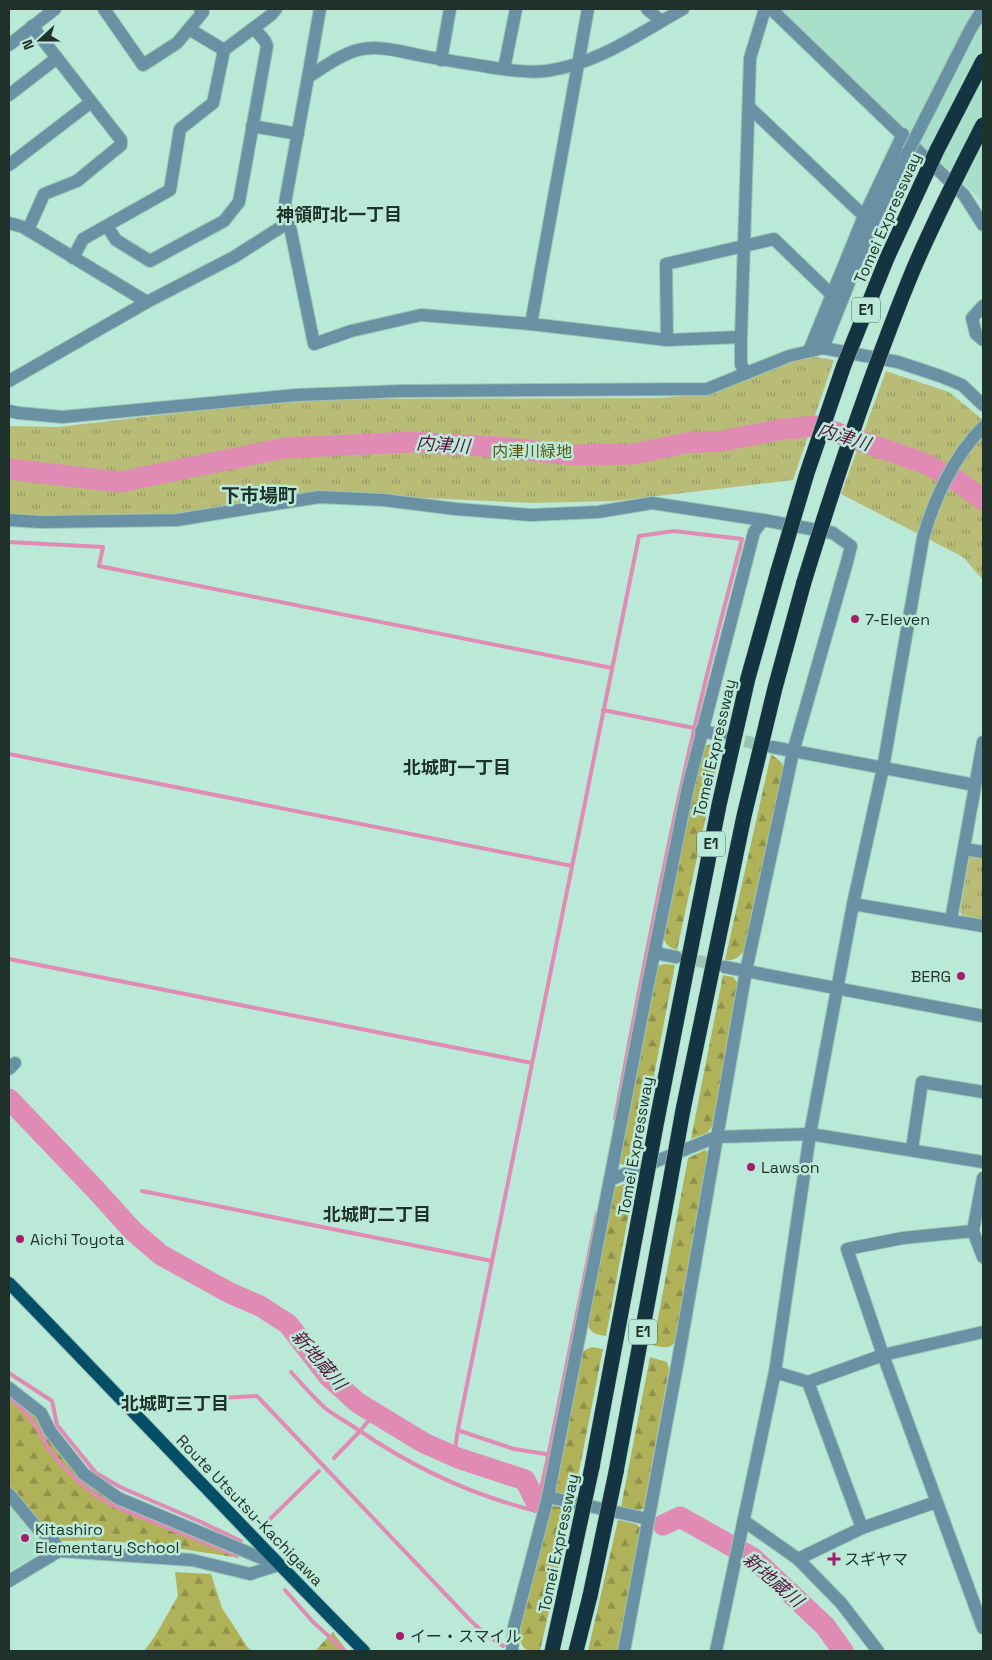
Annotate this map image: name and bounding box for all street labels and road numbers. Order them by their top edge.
street label: Tomei Expressway [849,149,926,287]
road number: E1 [852,298,880,322]
street label: Tomei Expressway [688,677,741,819]
road number: E1 [697,832,725,856]
street label: Tomei Expressway [613,1075,658,1217]
road number: E1 [629,1320,657,1344]
street label: Route Utsutsu-Kachigawa [172,1430,328,1591]
street label: Tomei Expressway [534,1472,583,1614]

